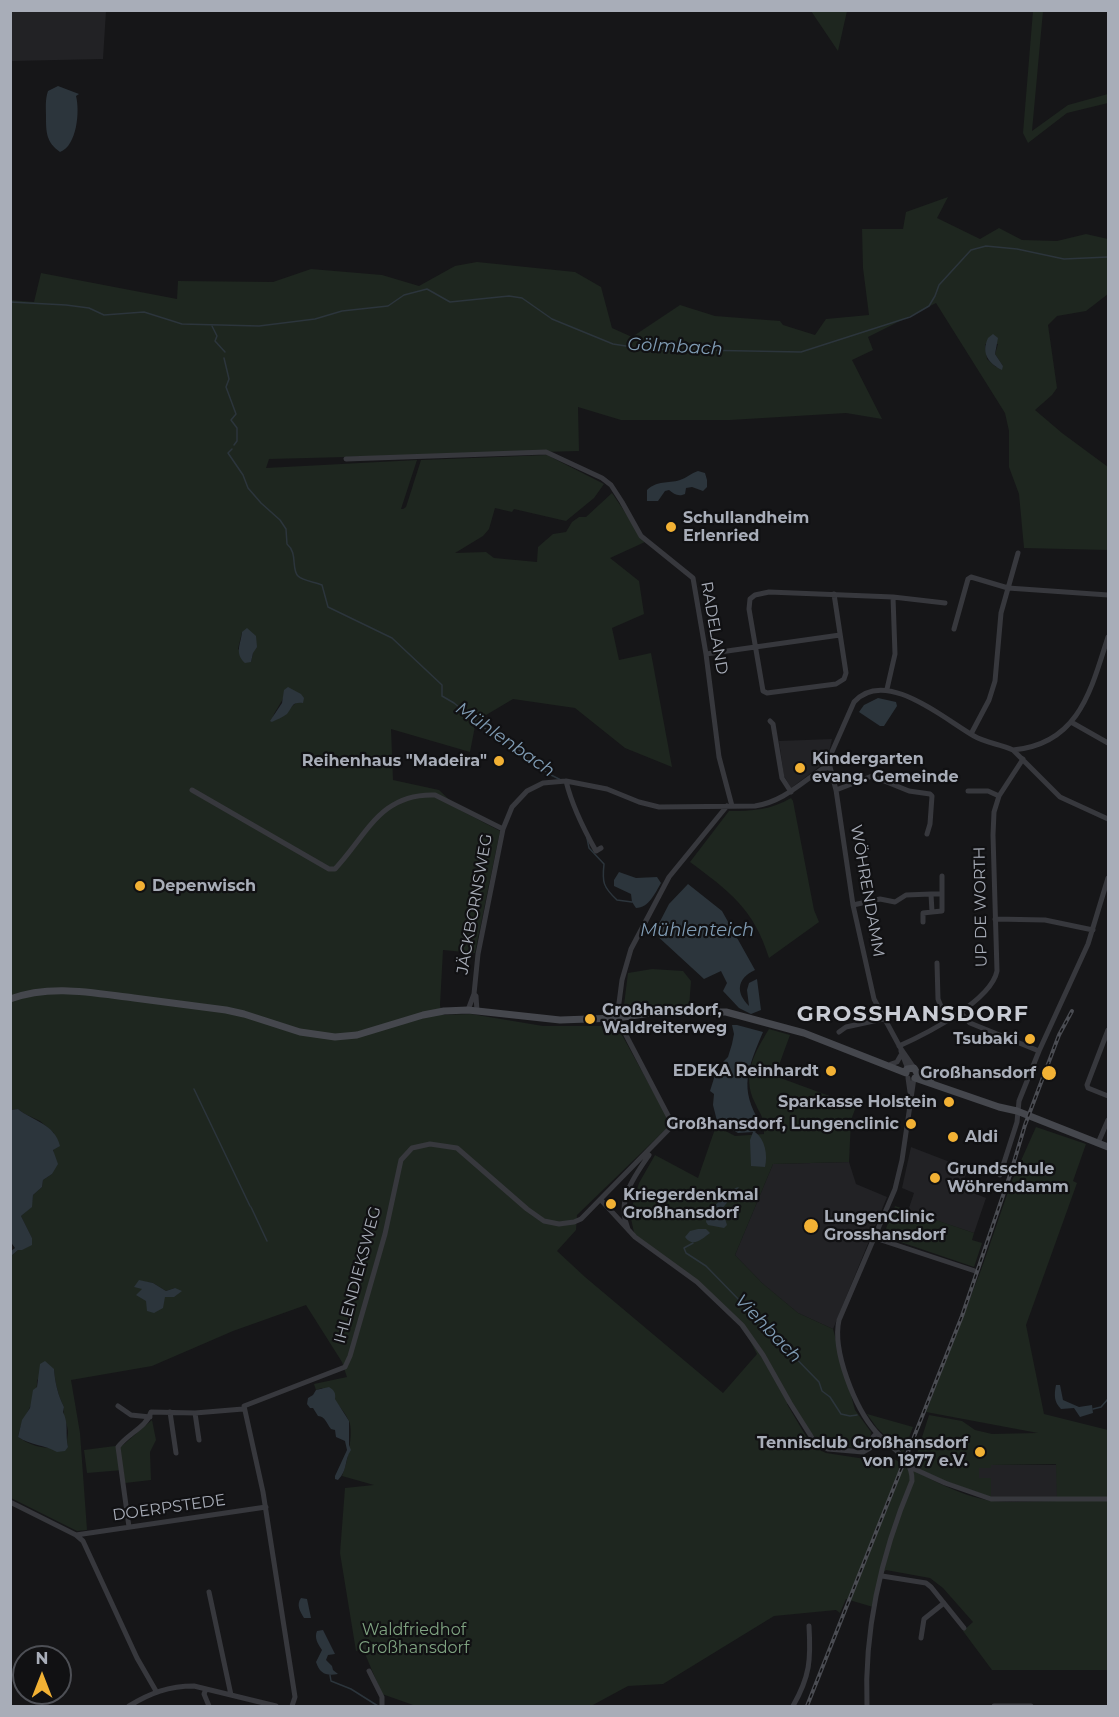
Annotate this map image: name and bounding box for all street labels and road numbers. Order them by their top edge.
street label: RADELAND [696,580,732,676]
street label: WÖHRENDAMM [846,823,888,959]
street label: JÄCKBORNSWEG [453,832,497,976]
street label: UP DE WORTH [970,846,992,968]
street label: IHLENDIEKSWEG [330,1204,386,1346]
street label: DOERPSTEDE [111,1491,227,1525]

